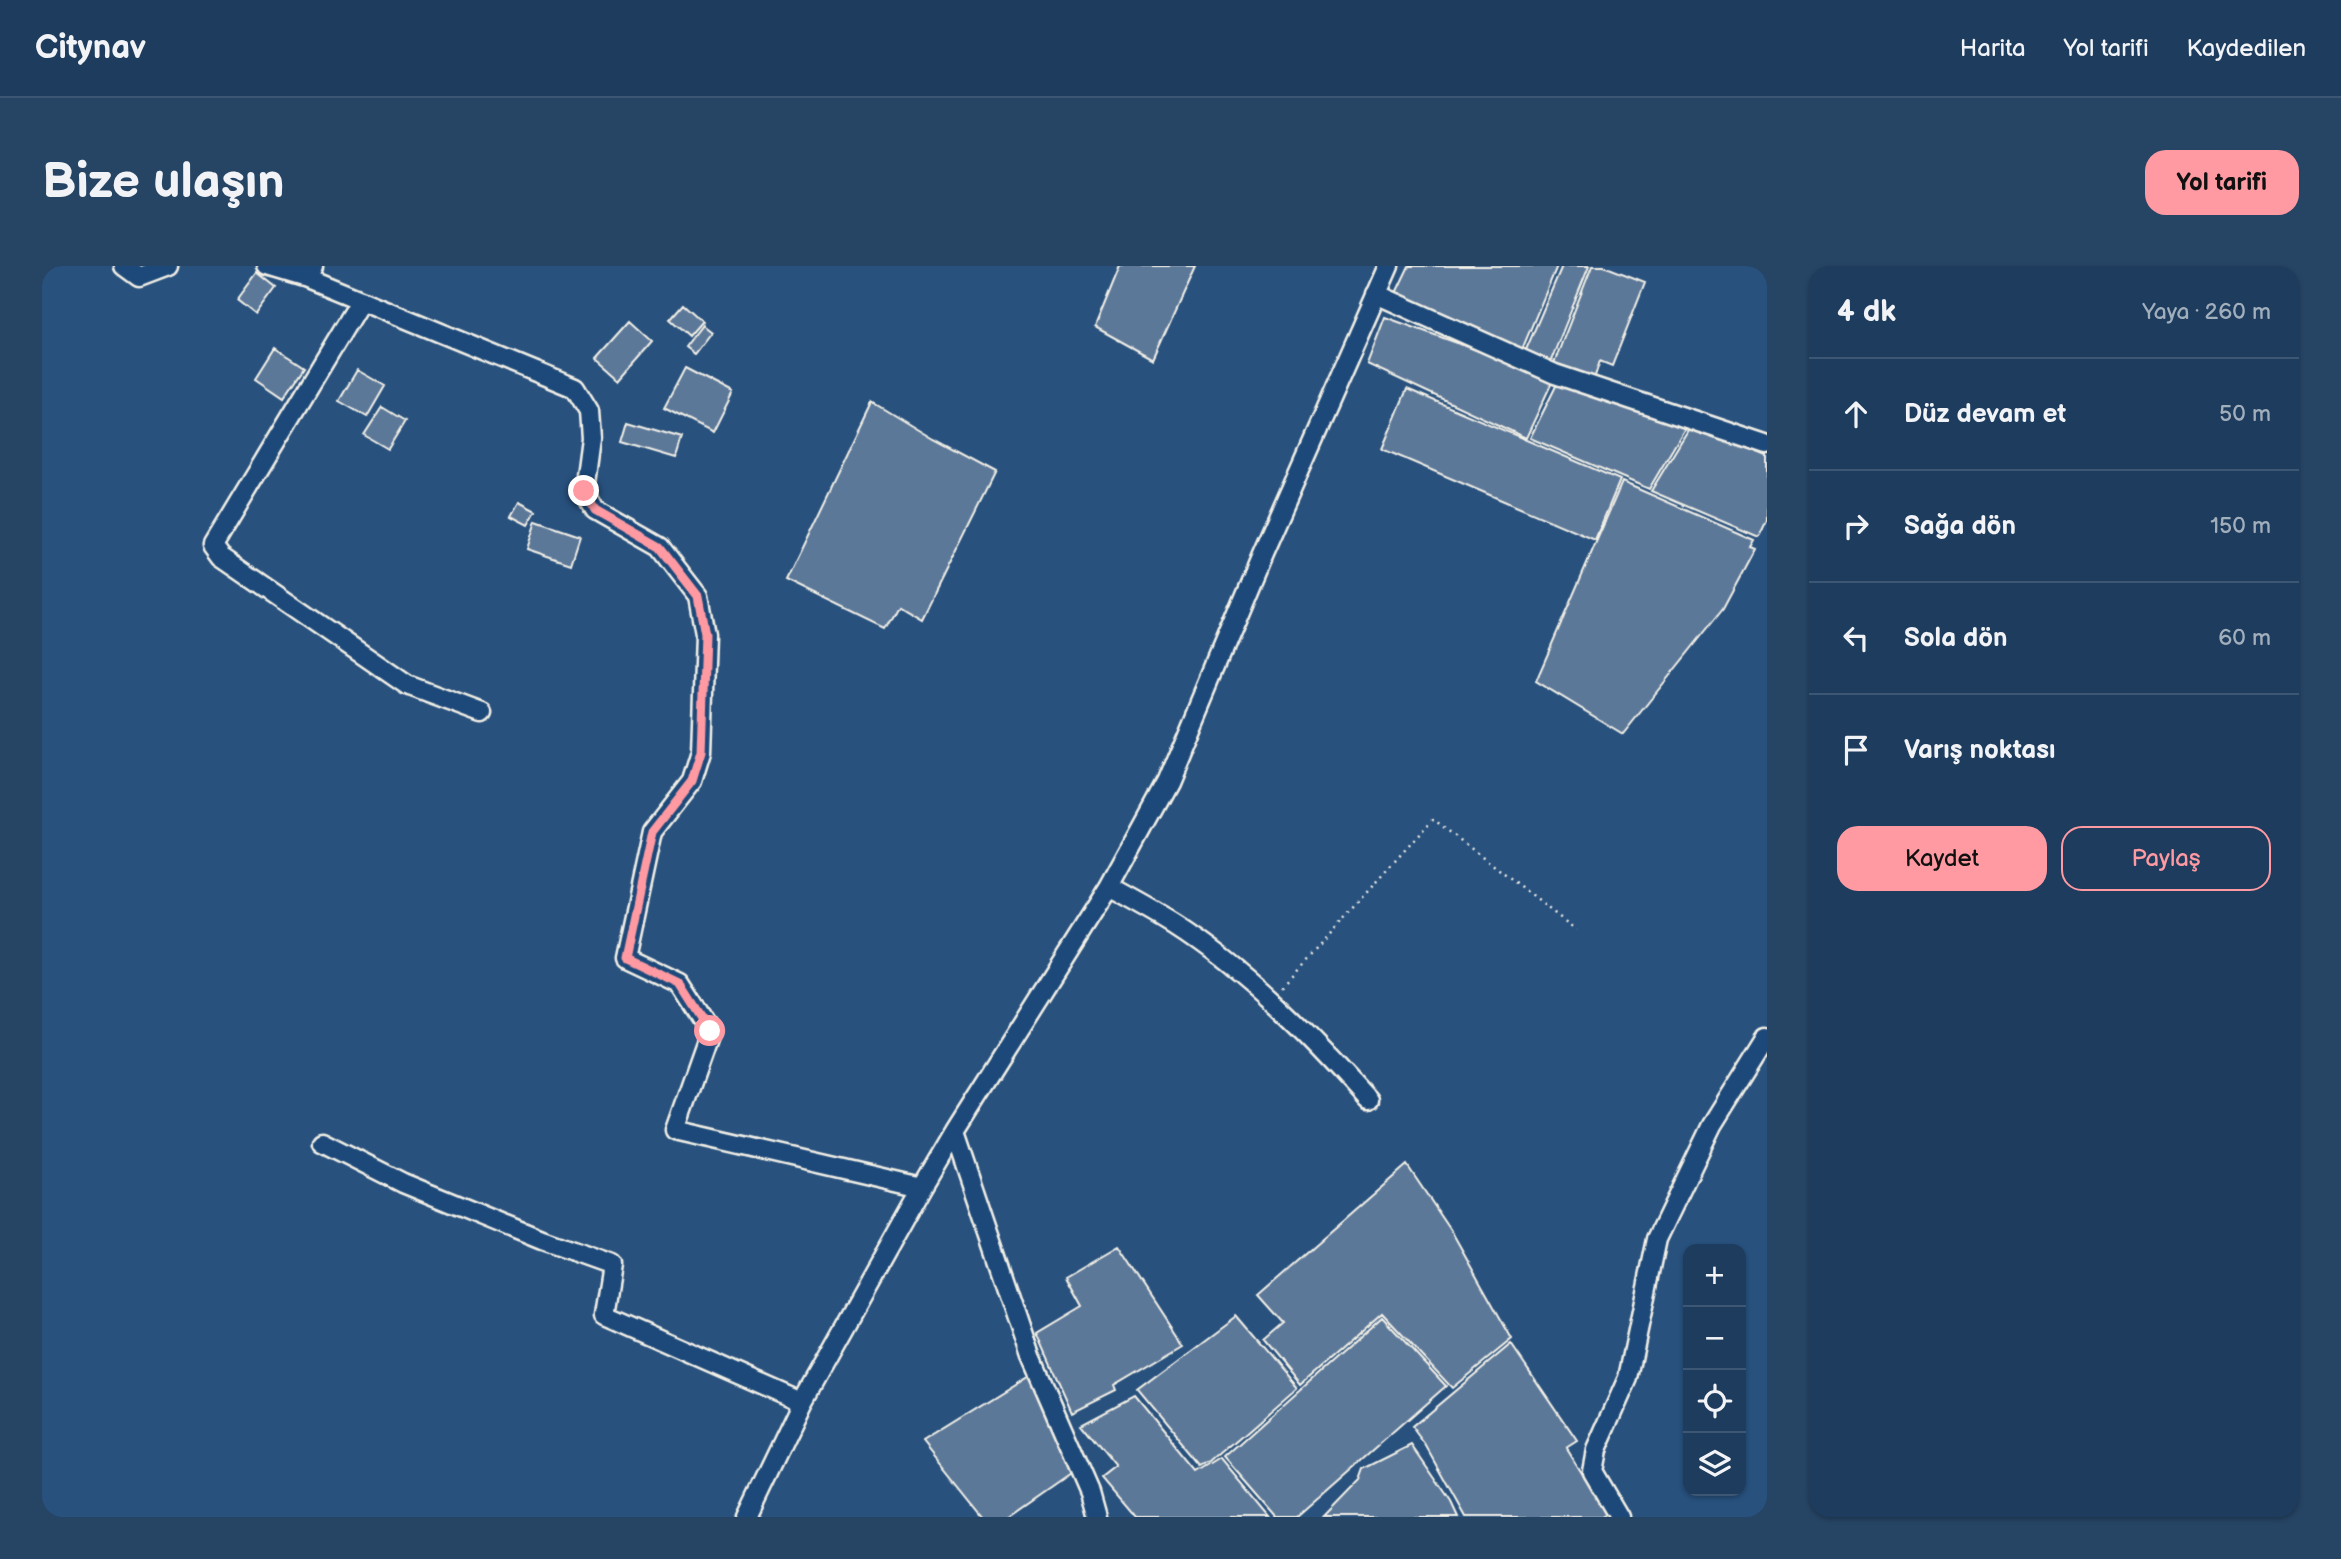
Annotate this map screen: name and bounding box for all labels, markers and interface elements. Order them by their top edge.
text: Citynav [35,28,146,68]
text: Harita [1960,34,2025,63]
text: Yol tarifi [2063,34,2149,63]
text: Kaydedilen [2187,34,2306,63]
button: Yol tarifi [2145,150,2299,215]
text: Bize ulaşın [42,153,285,212]
text: 4 dk [1837,294,1896,330]
text: Yaya · 260 m [2142,298,2271,326]
icon: ahead [1837,395,1875,433]
text: Düz devam et [1904,399,2066,430]
text: 50 m [2219,400,2271,428]
route end [568,475,599,506]
icon: right [1837,507,1875,545]
text: Sağa dön [1904,511,2016,542]
text: 150 m [2210,512,2271,540]
icon: left [1837,619,1875,657]
text: Sola dön [1904,623,2008,654]
text: 60 m [2218,624,2271,652]
icon: arrive [1837,731,1875,769]
text: Varış noktası [1904,735,2055,766]
button: Kaydet [1837,826,2047,891]
button: Paylaş [2061,826,2271,891]
route start [694,1015,725,1046]
map controls [1683,1244,1746,1496]
button: + [1683,1244,1746,1307]
button: − [1683,1307,1746,1370]
button: locate [1683,1370,1746,1433]
button: layers [1683,1433,1746,1496]

